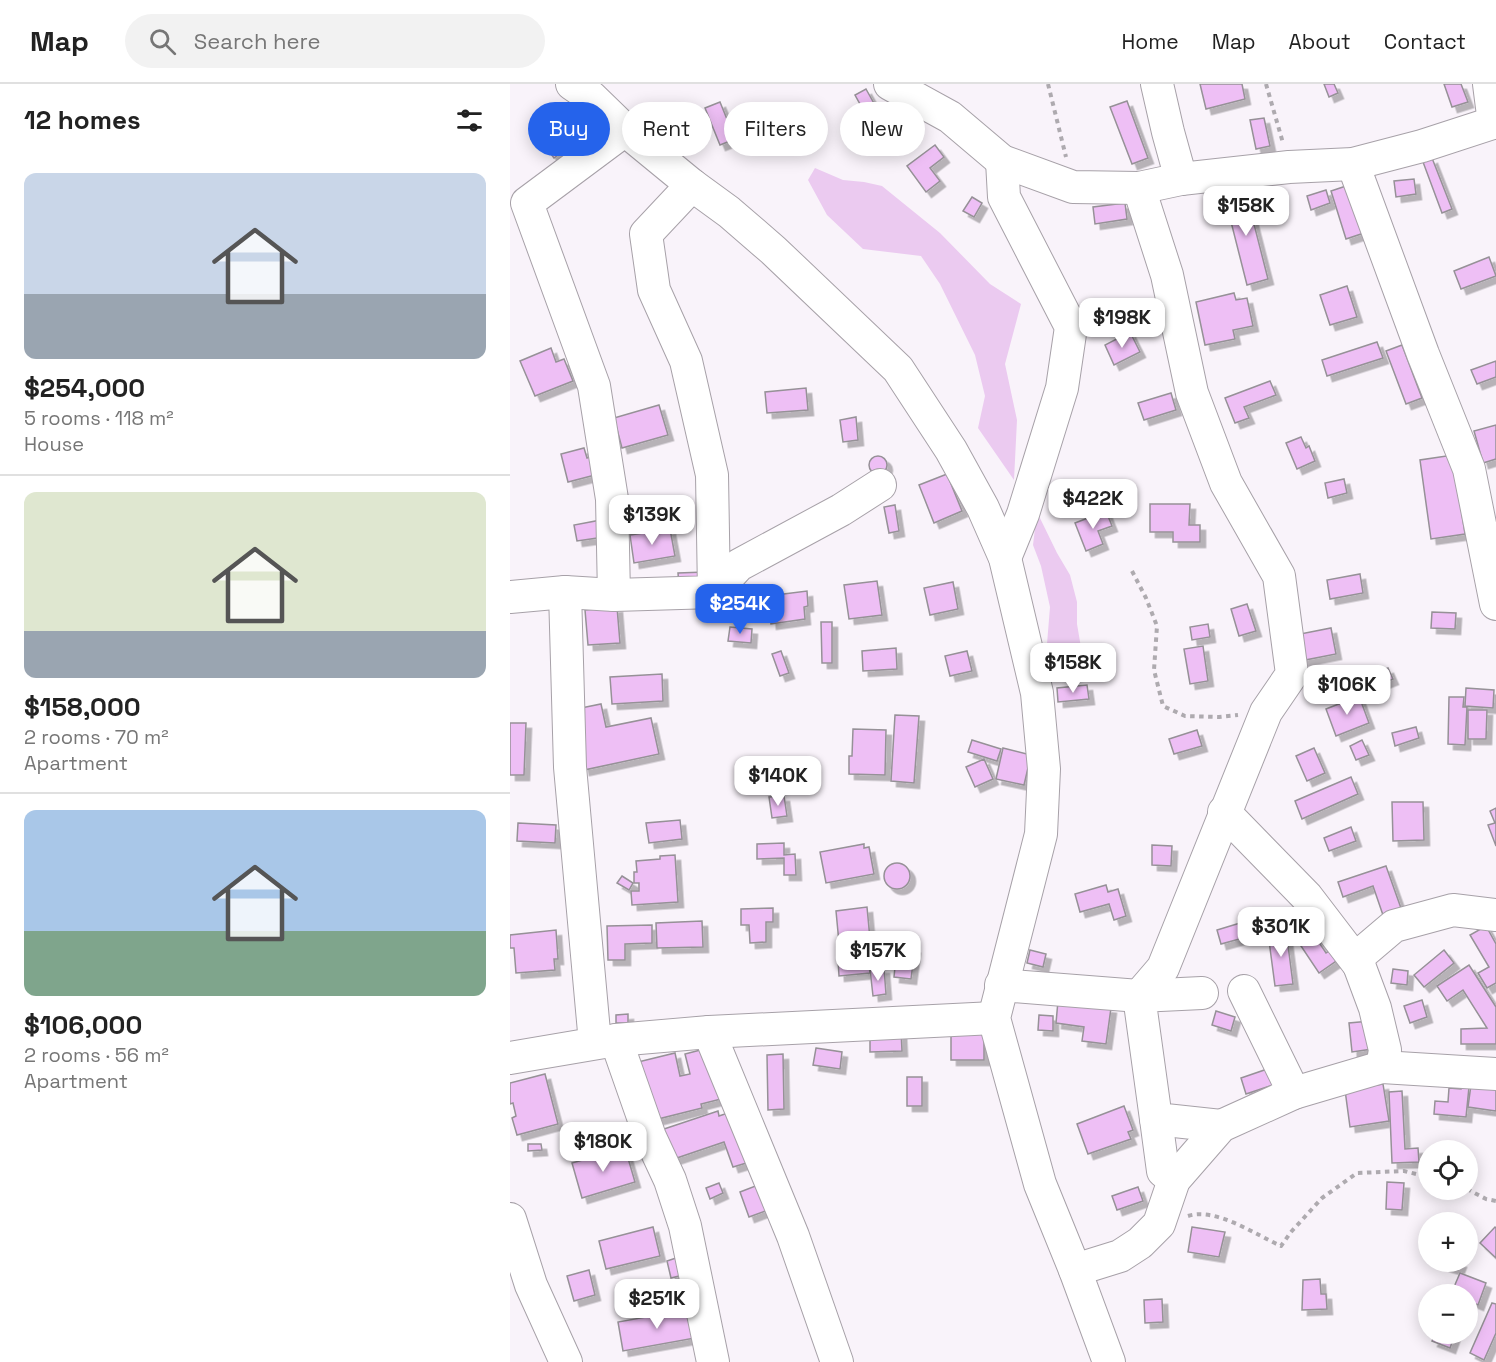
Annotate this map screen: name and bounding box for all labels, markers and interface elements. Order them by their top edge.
search box [125,14,545,68]
text: Map [30,23,89,59]
icon: search [146,25,179,58]
text: Search here [194,27,321,55]
text: Home [1121,28,1179,55]
text: Map [1212,28,1256,55]
text: About [1289,28,1351,55]
text: Contact [1384,28,1466,55]
chip: Buy [528,102,610,156]
chip: Rent [622,102,712,156]
chip: Filters [724,102,828,156]
chip: New [840,102,925,156]
text: 12 homes [24,103,141,137]
icon: filters [453,104,486,137]
pin: $158K [1204,186,1288,237]
text: $158K [1217,192,1275,218]
icon: home [201,212,309,320]
pin: $198K [1080,298,1164,349]
text: $198K [1093,304,1151,330]
text: $254,000 [24,371,145,405]
text: 5 rooms · 118 m² [24,405,174,431]
text: House [24,431,84,457]
pin: $422K [1051,479,1135,530]
text: $422K [1062,485,1124,511]
pin: $139K [610,495,694,546]
text: $139K [623,501,681,527]
icon: home [201,531,309,639]
pin: $254K [698,584,782,635]
text: $254K [709,590,771,616]
pin: $158K [1031,643,1115,694]
text: $158K [1044,649,1102,675]
pin: $106K [1305,665,1389,716]
text: $106K [1318,671,1377,697]
text: $158,000 [24,690,141,724]
text: 2 rooms · 70 m² [24,724,168,750]
text: Apartment [24,750,128,776]
pin: $140K [736,756,820,807]
text: $140K [748,762,808,788]
icon: home [201,849,309,957]
pin: $301K [1239,907,1323,958]
text: $301K [1252,913,1310,939]
pin: $157K [836,931,920,982]
text: $157K [850,937,906,963]
text: $106,000 [24,1008,142,1042]
text: 2 rooms · 56 m² [24,1042,169,1068]
text: Apartment [24,1068,128,1094]
pin: $180K [561,1122,645,1173]
text: $180K [574,1128,632,1154]
map controls [1418,1140,1478,1344]
button: locate [1418,1140,1478,1200]
button: + [1418,1212,1478,1272]
pin: $251K [615,1279,699,1330]
button: − [1418,1284,1478,1344]
text: $251K [628,1285,686,1311]

